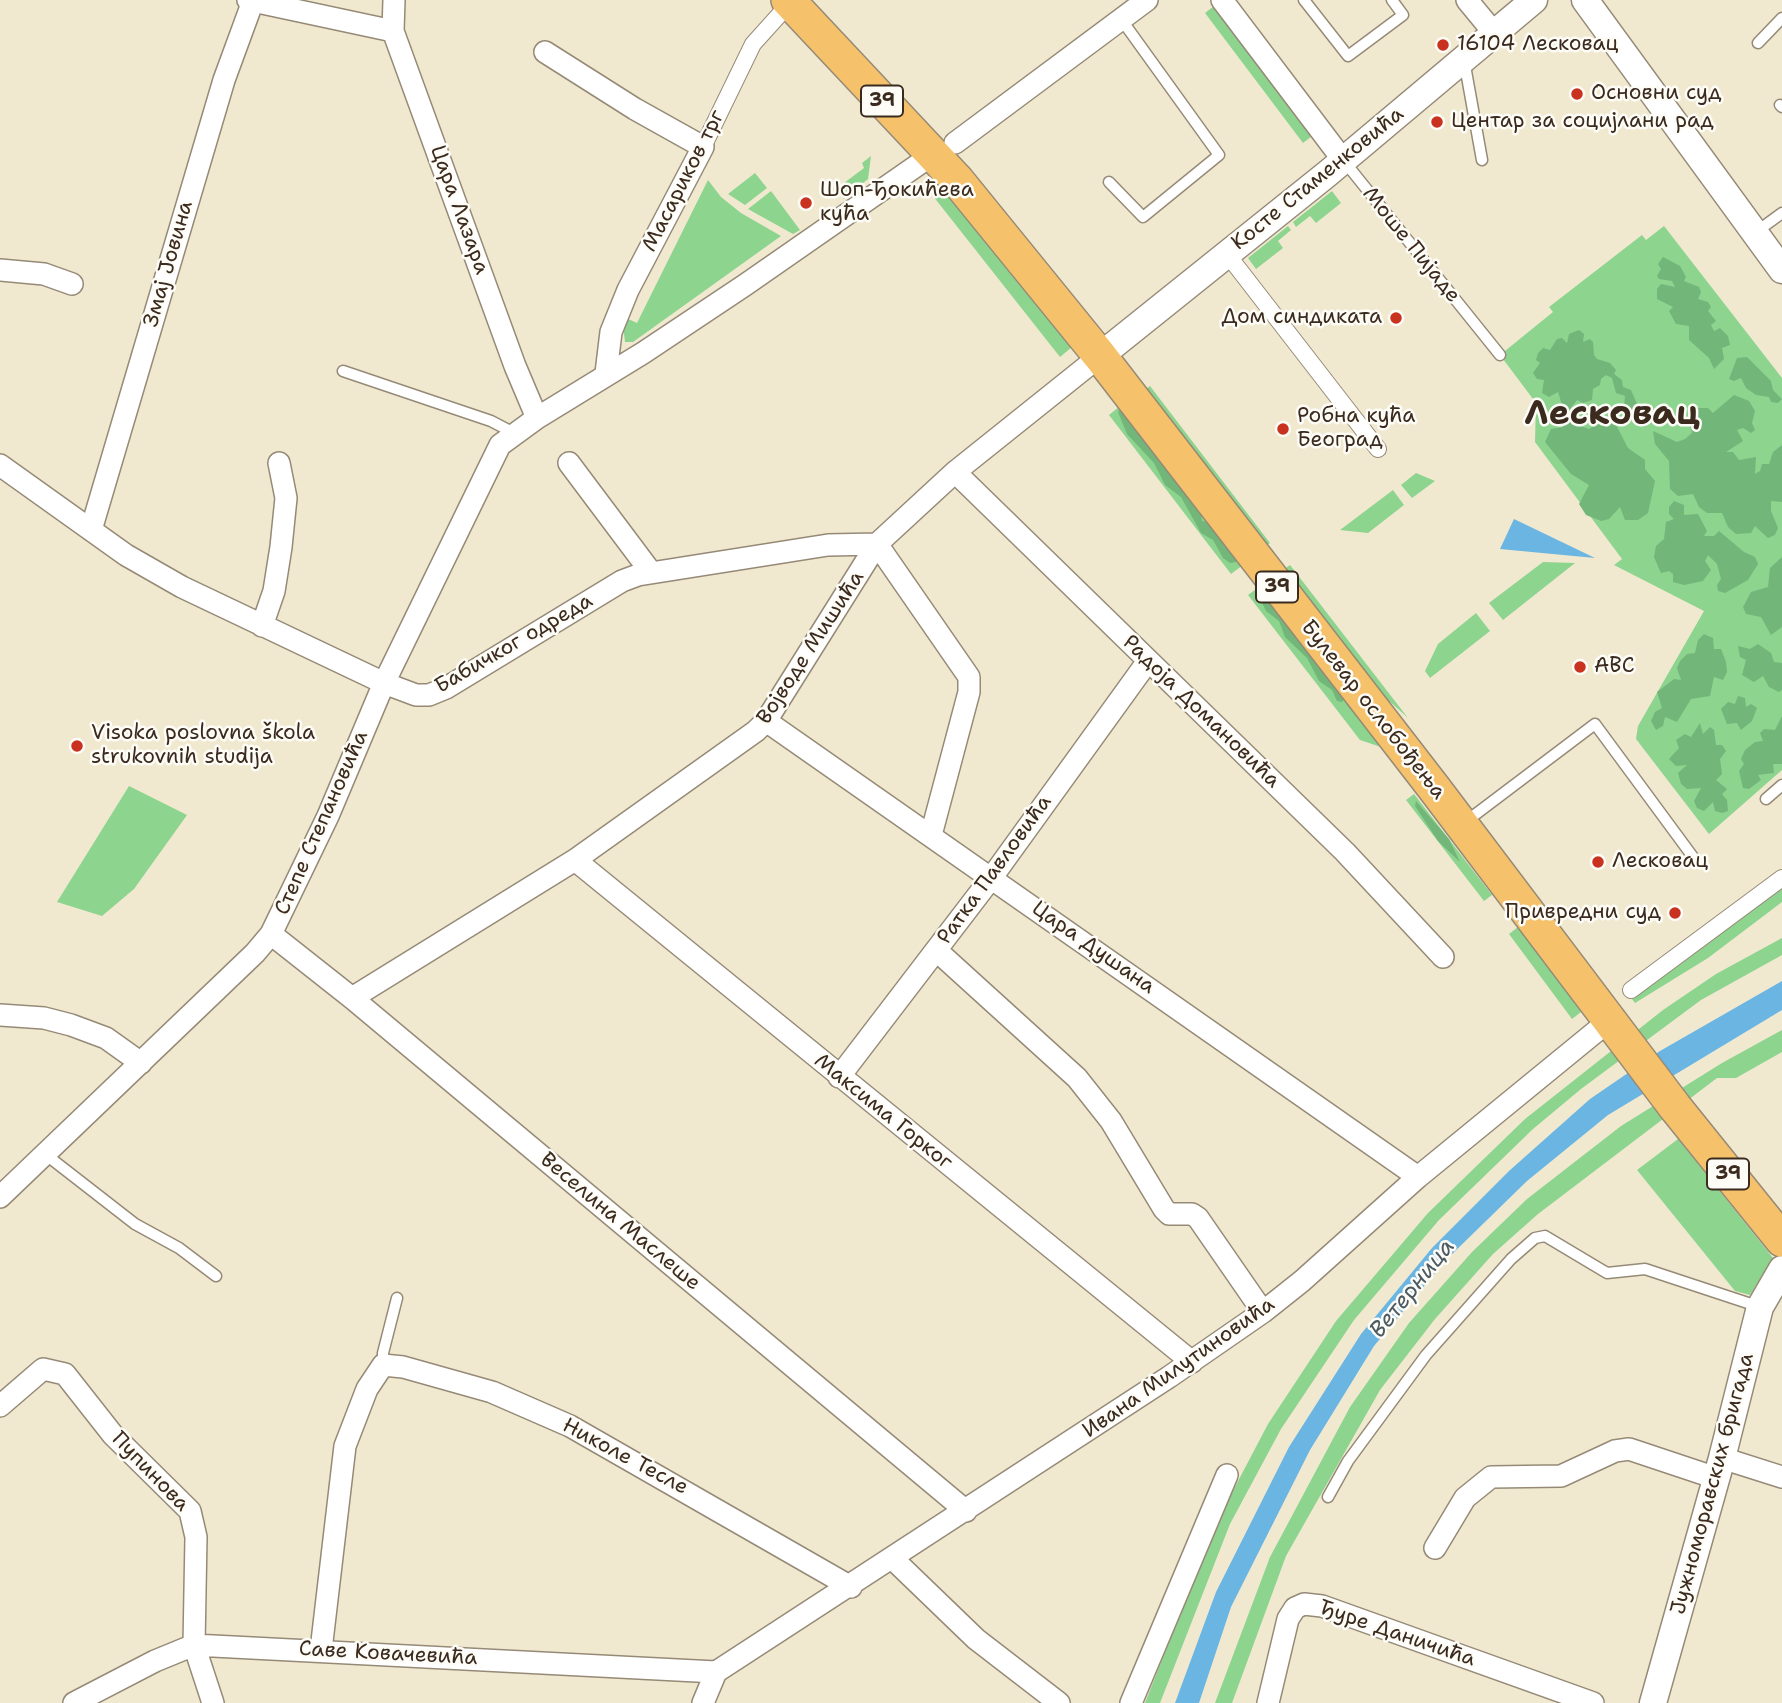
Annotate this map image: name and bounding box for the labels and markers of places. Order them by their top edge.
place label: 16104 Лесковац [1457,32,1619,58]
marker: 16104 Лесковац [1435,37,1451,53]
place label: Основни суд [1591,81,1722,107]
marker: Основни суд [1569,86,1585,102]
place label: Центар за социјлани рад [1451,109,1714,135]
marker: Центар за социјлани рад [1429,114,1445,130]
place label: Шоп-Ђокићева кућа [820,178,974,228]
marker: Шоп-Ђокићева кућа [798,195,814,211]
place label: Дом синдиката [1222,305,1382,331]
marker: Дом синдиката [1388,310,1404,326]
place label: Робна кућа Београд [1297,404,1415,454]
marker: Робна кућа Београд [1275,421,1291,437]
place label: ABC [1594,654,1635,680]
marker: ABC [1572,659,1588,675]
place label: Visoka poslovna škola strukovnih studija [91,721,315,771]
marker: Visoka poslovna škola strukovnih studija [69,738,85,754]
place label: Лесковац [1612,849,1708,875]
marker: Лесковац [1590,854,1606,870]
place label: Привредни суд [1505,900,1661,926]
marker: Привредни суд [1667,905,1683,921]

